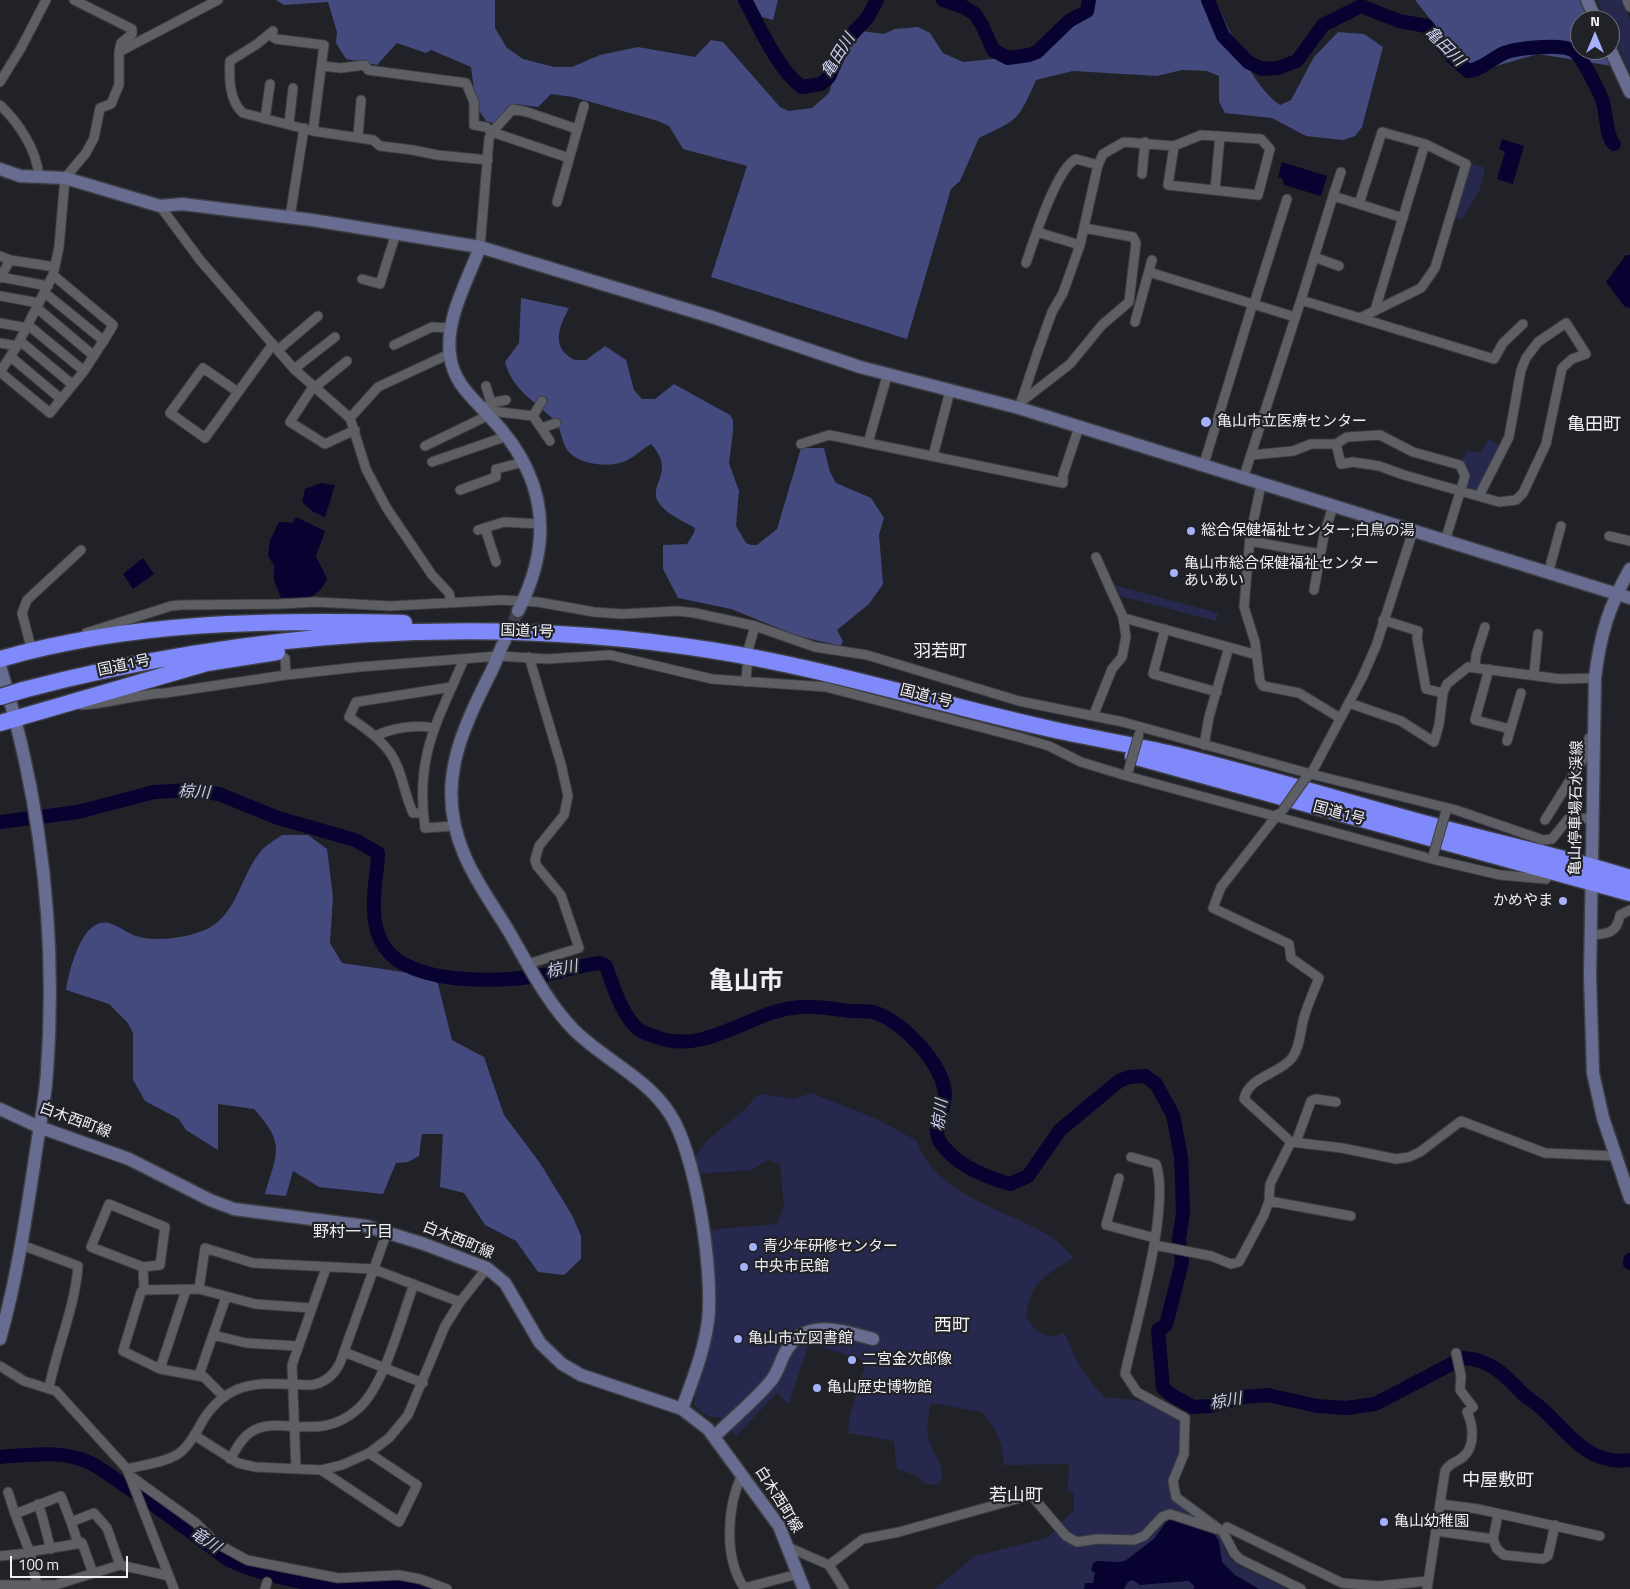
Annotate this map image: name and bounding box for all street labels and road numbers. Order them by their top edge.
street label: 国道1号 [500,622,554,642]
street label: 国道1号 [96,652,152,680]
street label: 国道1号 [898,682,954,712]
street label: 亀山停車場石水渓線 [1567,740,1587,876]
street label: 国道1号 [1311,798,1367,830]
street label: 白木西町線 [37,1100,113,1142]
street label: 白木西町線 [420,1219,496,1263]
street label: 白木西町線 [750,1463,806,1537]

